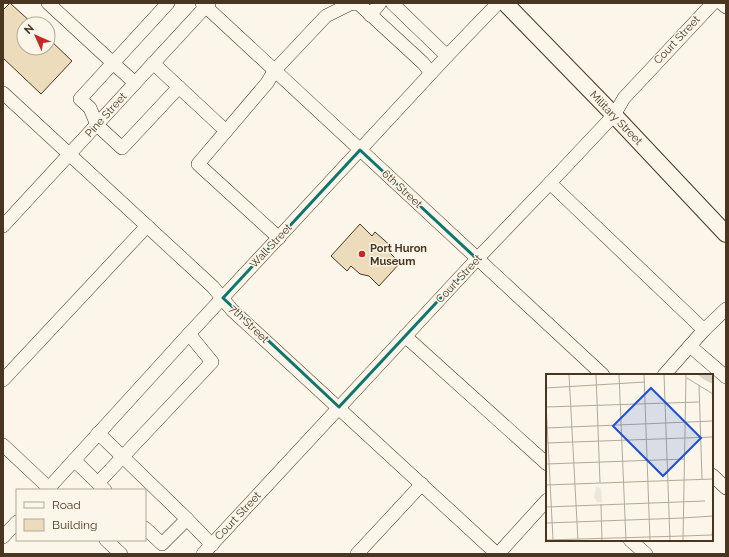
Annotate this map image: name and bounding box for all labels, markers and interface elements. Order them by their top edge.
street label: Court Street [651,13,703,67]
north arrow [16,16,56,56]
text: N [22,22,37,37]
street label: Military Street [587,88,645,148]
street label: Pine Street [83,90,130,140]
street label: 6th Street [379,167,425,211]
street label: Wall Street [247,221,295,271]
place label: Port Huron Museum [370,242,427,268]
marker: Port Huron Museum [357,249,367,259]
street label: Court Street [433,252,485,306]
street label: 7th Street [227,302,271,346]
inset map [546,374,713,541]
legend [16,489,146,541]
street label: Court Street [212,489,264,543]
text: Road [52,498,81,512]
text: Building [52,518,98,532]

